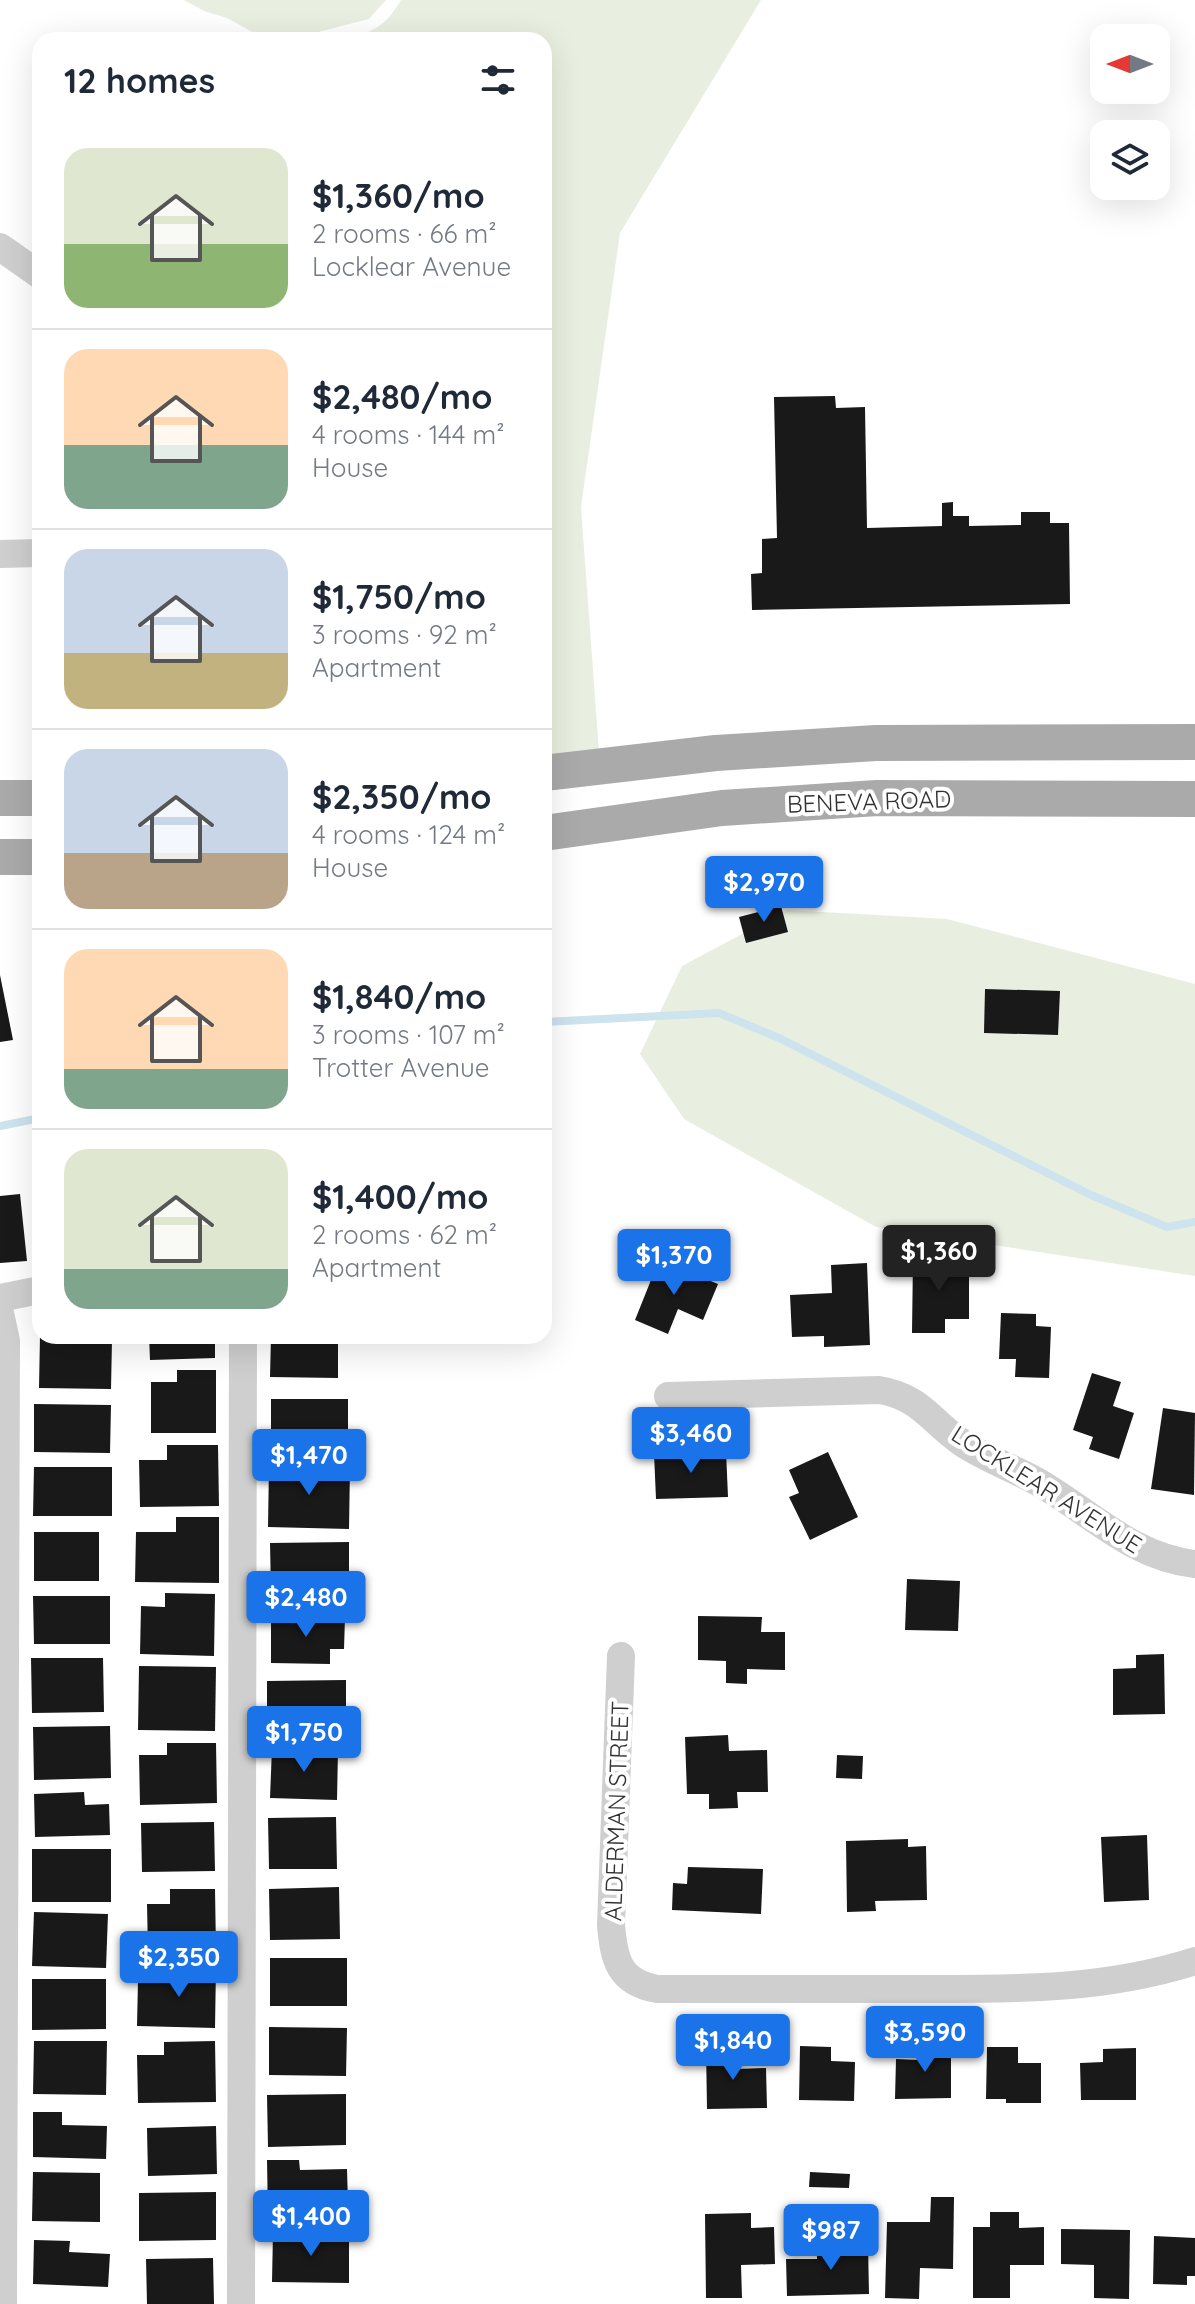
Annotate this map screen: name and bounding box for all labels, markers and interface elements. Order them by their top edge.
north arrow [1090,24,1170,104]
map controls [1090,24,1170,200]
icon: filters [476,58,520,102]
text: 12 homes [64,59,215,102]
button: layers [1090,120,1170,200]
text: $1,360/mo [312,174,485,217]
icon: home [128,180,224,276]
text: 2 rooms · 66 m² [312,217,497,250]
text: Locklear Avenue [312,250,511,283]
text: $2,480/mo [312,375,492,418]
icon: home [128,381,224,477]
text: 4 rooms · 144 m² [312,418,505,451]
text: House [312,451,388,484]
text: $1,750/mo [312,575,486,618]
icon: home [128,581,224,677]
text: 3 rooms · 92 m² [312,618,497,651]
text: Apartment [312,651,441,684]
text: $2,350/mo [312,775,492,818]
icon: home [128,781,224,877]
street label: BENEVA ROAD [786,783,952,819]
text: 4 rooms · 124 m² [312,818,505,851]
text: House [312,851,388,884]
pin: $2,970 [699,856,829,924]
text: $2,970 [723,865,805,898]
text: $1,840/mo [312,975,486,1018]
icon: home [128,981,224,1077]
text: 3 rooms · 107 m² [312,1018,505,1051]
text: Trotter Avenue [312,1051,490,1084]
text: $1,400/mo [312,1175,489,1218]
icon: home [128,1181,224,1277]
text: 2 rooms · 62 m² [312,1218,497,1251]
pin: $1,360 [874,1225,1004,1293]
pin: $1,370 [609,1229,739,1297]
text: $1,360 [900,1234,978,1267]
text: $1,370 [636,1238,713,1271]
text: Apartment [312,1251,441,1284]
pin: $3,460 [626,1407,756,1475]
text: $3,460 [650,1416,732,1449]
street label: LOCKLEAR AVENUE [946,1418,1148,1560]
pin: $1,470 [244,1429,374,1497]
text: $1,470 [270,1438,348,1471]
pin: $2,480 [241,1571,371,1639]
text: $2,480 [265,1580,347,1613]
street label: ALDERMAN STREET [597,1700,635,1922]
pin: $1,750 [239,1706,369,1774]
text: $1,750 [265,1715,343,1748]
pin: $2,350 [114,1931,244,1999]
text: $2,350 [138,1940,220,1973]
pin: $3,590 [860,2006,990,2074]
pin: $1,840 [668,2014,798,2082]
text: $3,590 [884,2015,966,2048]
text: $1,840 [694,2023,772,2056]
pin: $1,400 [246,2190,376,2258]
text: $1,400 [271,2199,351,2232]
pin: $987 [784,2204,878,2272]
text: $987 [802,2213,860,2246]

